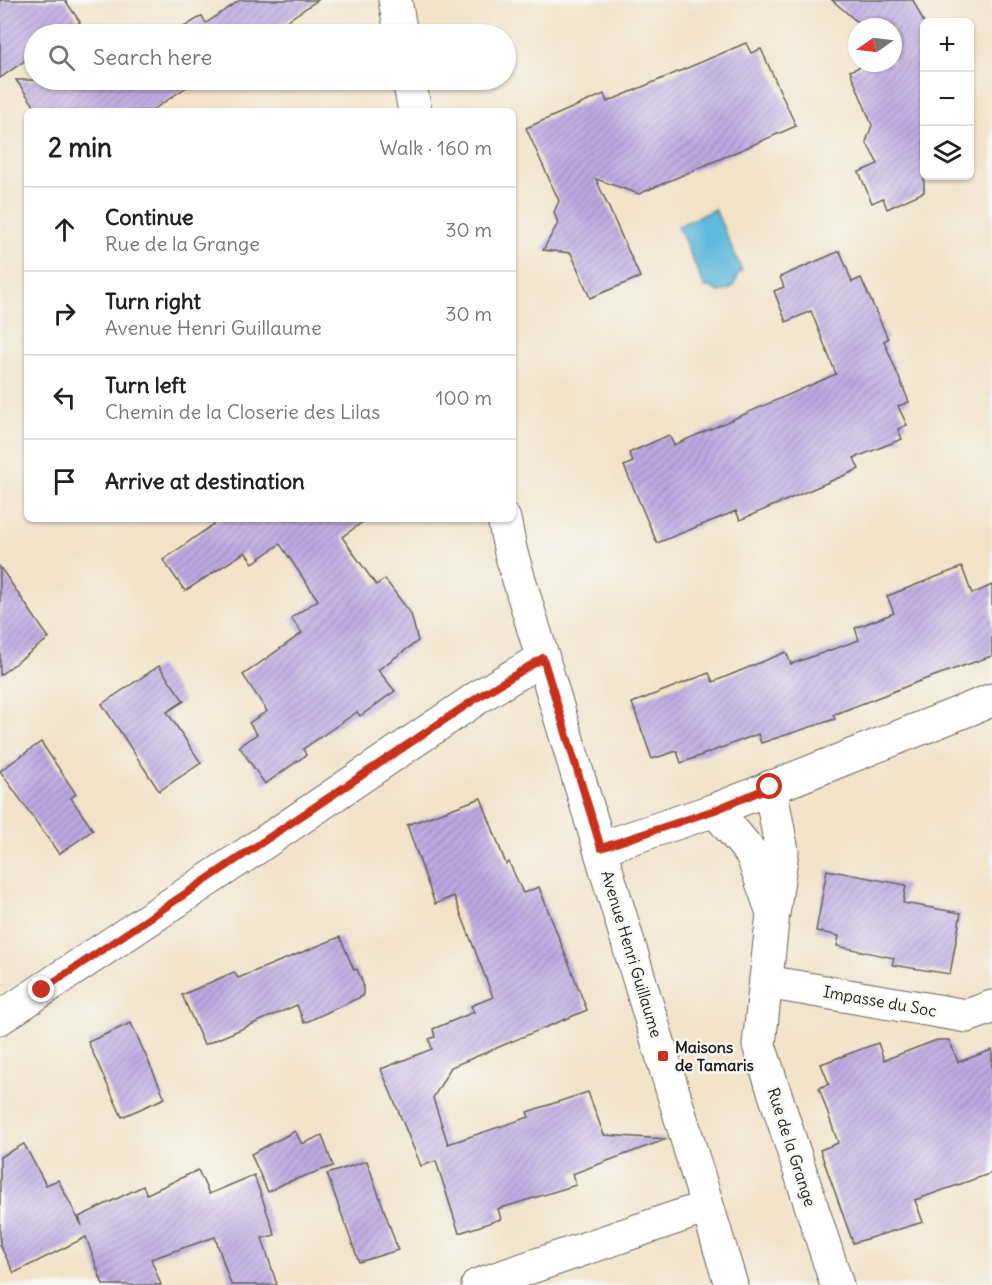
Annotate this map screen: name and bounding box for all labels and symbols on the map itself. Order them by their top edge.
north arrow [848,18,902,72]
route start [756,773,782,799]
street label: Avenue Henri Guillaume [597,868,667,1040]
route end [28,976,54,1002]
street label: Impasse du Soc [822,981,938,1021]
place label: Maisons de Tamaris [675,1037,754,1075]
marker: Maisons de Tamaris [656,1049,670,1063]
street label: Rue de la Grange [763,1085,821,1209]

